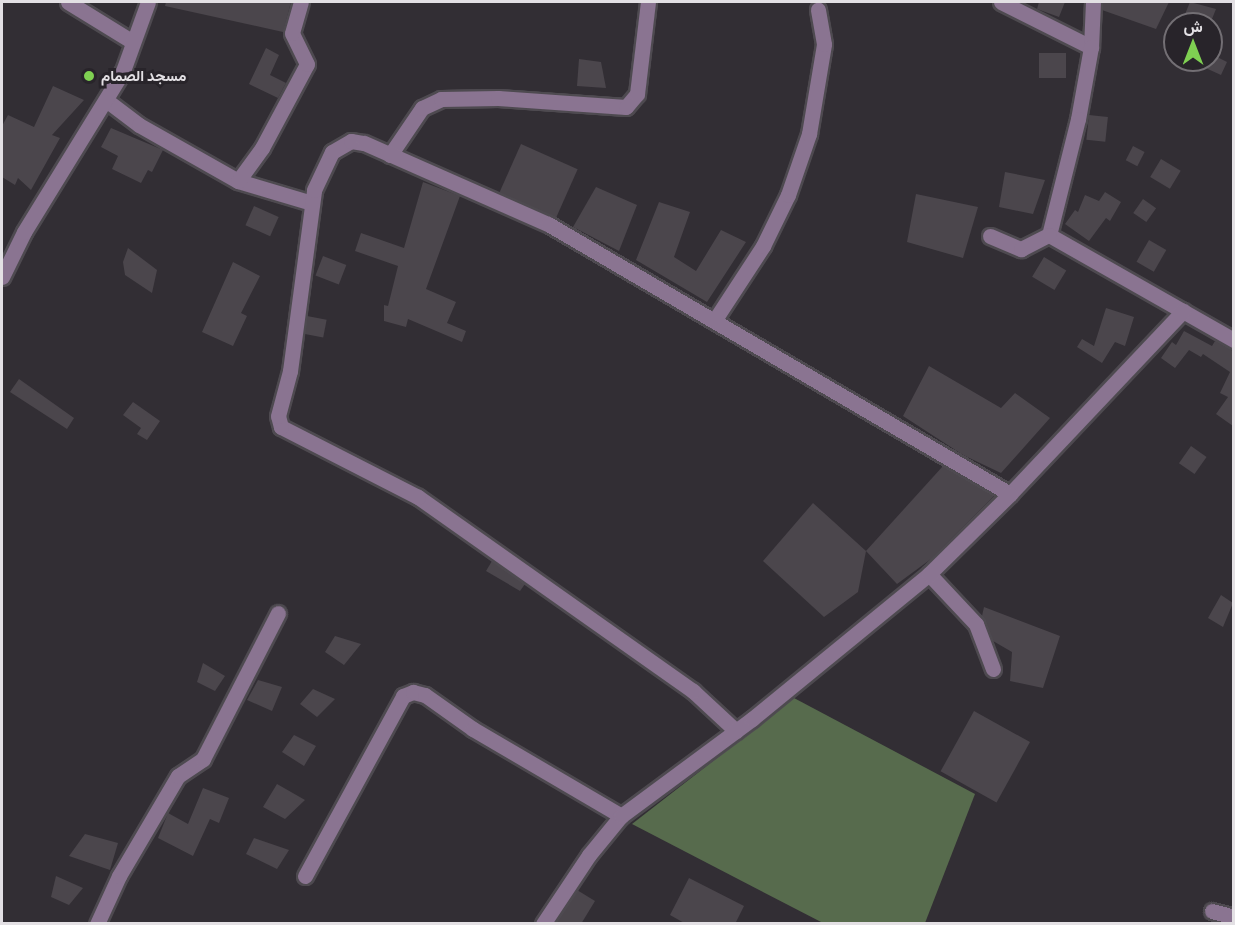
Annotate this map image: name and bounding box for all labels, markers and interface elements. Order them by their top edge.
north arrow [1163,12,1223,72]
text: ش [1183,16,1203,35]
place label: مسجد الصمام [101,67,186,85]
marker: مسجد الصمام [82,69,96,83]

